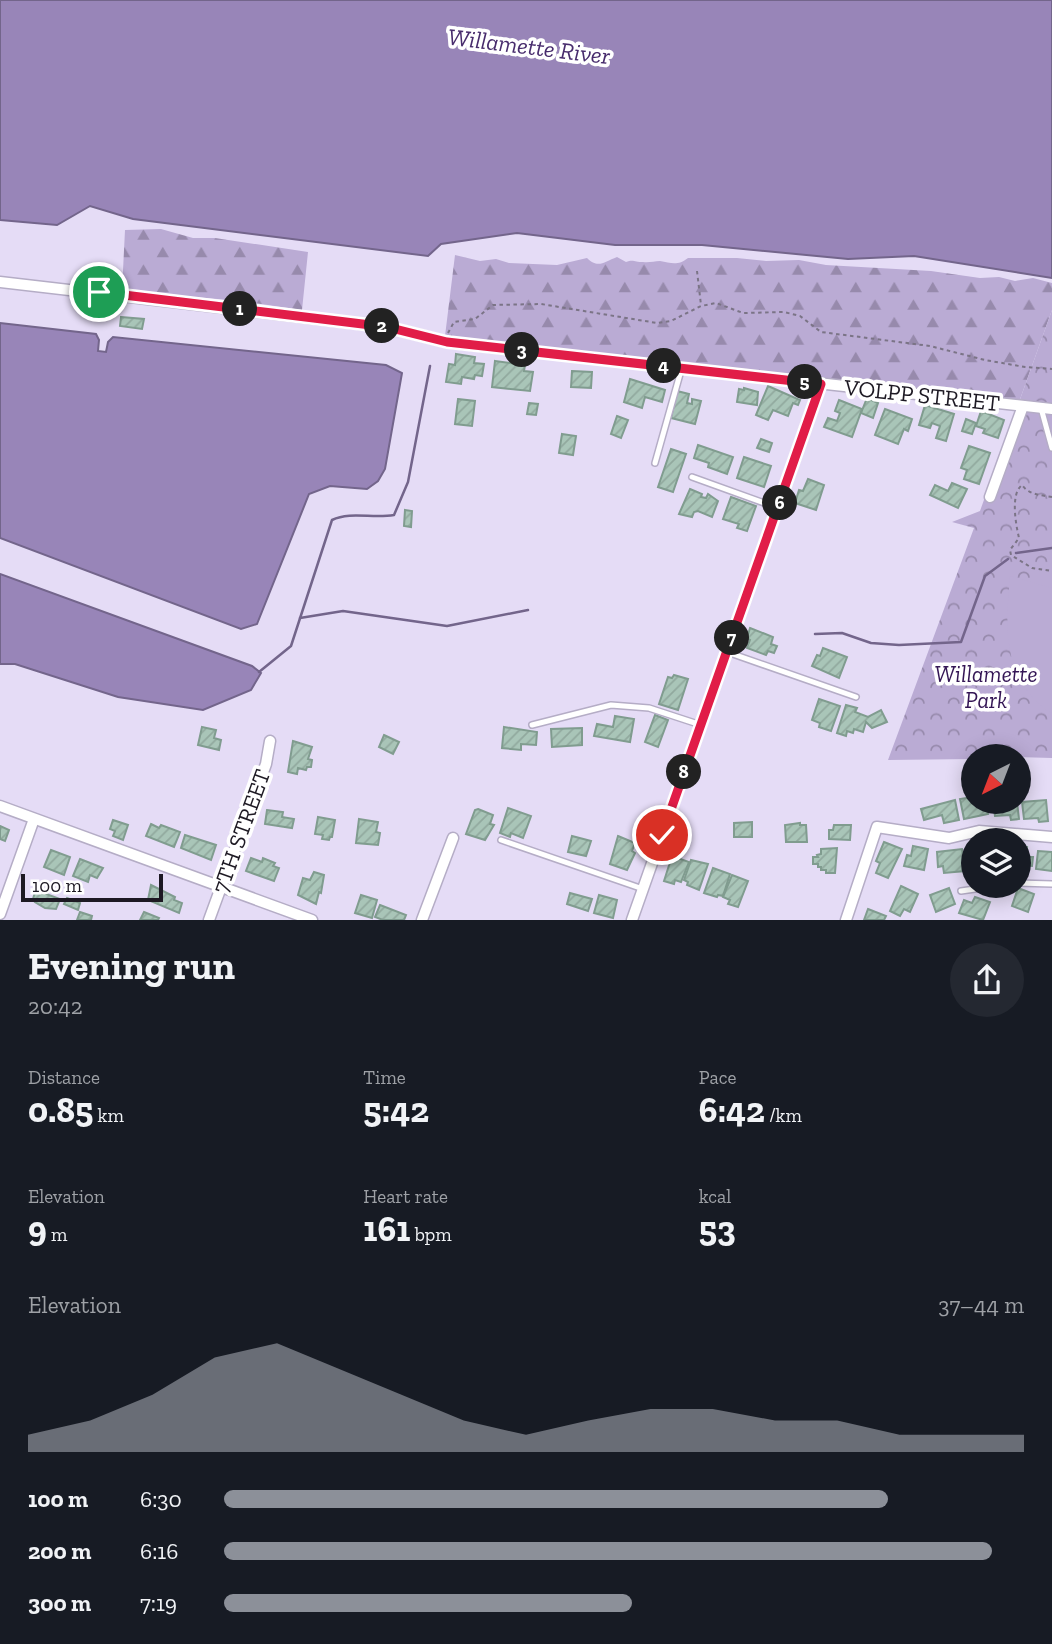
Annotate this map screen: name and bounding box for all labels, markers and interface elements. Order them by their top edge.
water label: Willamette River [446,22,612,70]
pin [69,262,129,322]
icon: arrive [80,273,118,311]
pin: 1 [222,292,258,326]
text: 1 [236,297,243,320]
pin: 2 [364,308,400,344]
text: 2 [376,314,387,337]
pin: 3 [504,332,540,368]
text: 3 [516,338,527,361]
pin: 4 [646,348,682,384]
text: 4 [658,354,669,377]
pin: 5 [788,364,822,400]
text: 5 [800,370,809,393]
street label: VOLPP STREET [842,373,1001,417]
pin: 6 [762,486,798,520]
text: 6 [774,491,785,514]
pin: 7 [714,620,750,656]
text: 7 [727,626,736,649]
park label: Willamette Park [934,660,1038,714]
north arrow [961,744,1031,814]
map controls [961,744,1031,898]
pin: 8 [666,754,702,790]
text: 8 [678,760,689,783]
street label: 7TH STREET [206,765,276,897]
pin [632,805,692,865]
icon: check [643,816,681,854]
button: layers [961,828,1031,898]
scale bar [21,870,163,902]
text: 100 m [32,874,82,897]
text: Evening run [28,943,235,989]
button: share [950,943,1024,1017]
text: 20:42 [28,992,83,1020]
text: Distance [28,1066,100,1089]
text: Time [363,1066,406,1089]
text: Pace [699,1066,736,1089]
text: 0.85 [28,1089,93,1131]
text: 5:42 [363,1089,429,1131]
text: 6:42 [699,1089,765,1131]
text: km [93,1104,124,1127]
text: /km [765,1104,802,1127]
text: Elevation [28,1185,105,1208]
text: Heart rate [363,1185,448,1208]
text: kcal [699,1185,731,1208]
text: 9 [28,1208,47,1250]
text: 161 [363,1208,410,1250]
text: 53 [699,1208,736,1250]
text: m [47,1223,67,1246]
text: bpm [410,1223,452,1246]
text: Elevation [28,1291,121,1319]
text: 37–44 m [938,1291,1024,1319]
text: 100 m [28,1485,88,1513]
text: 6:30 [140,1485,182,1513]
text: 200 m [28,1537,91,1565]
text: 6:16 [140,1537,178,1565]
text: 300 m [28,1589,91,1617]
text: 7:19 [140,1589,177,1617]

